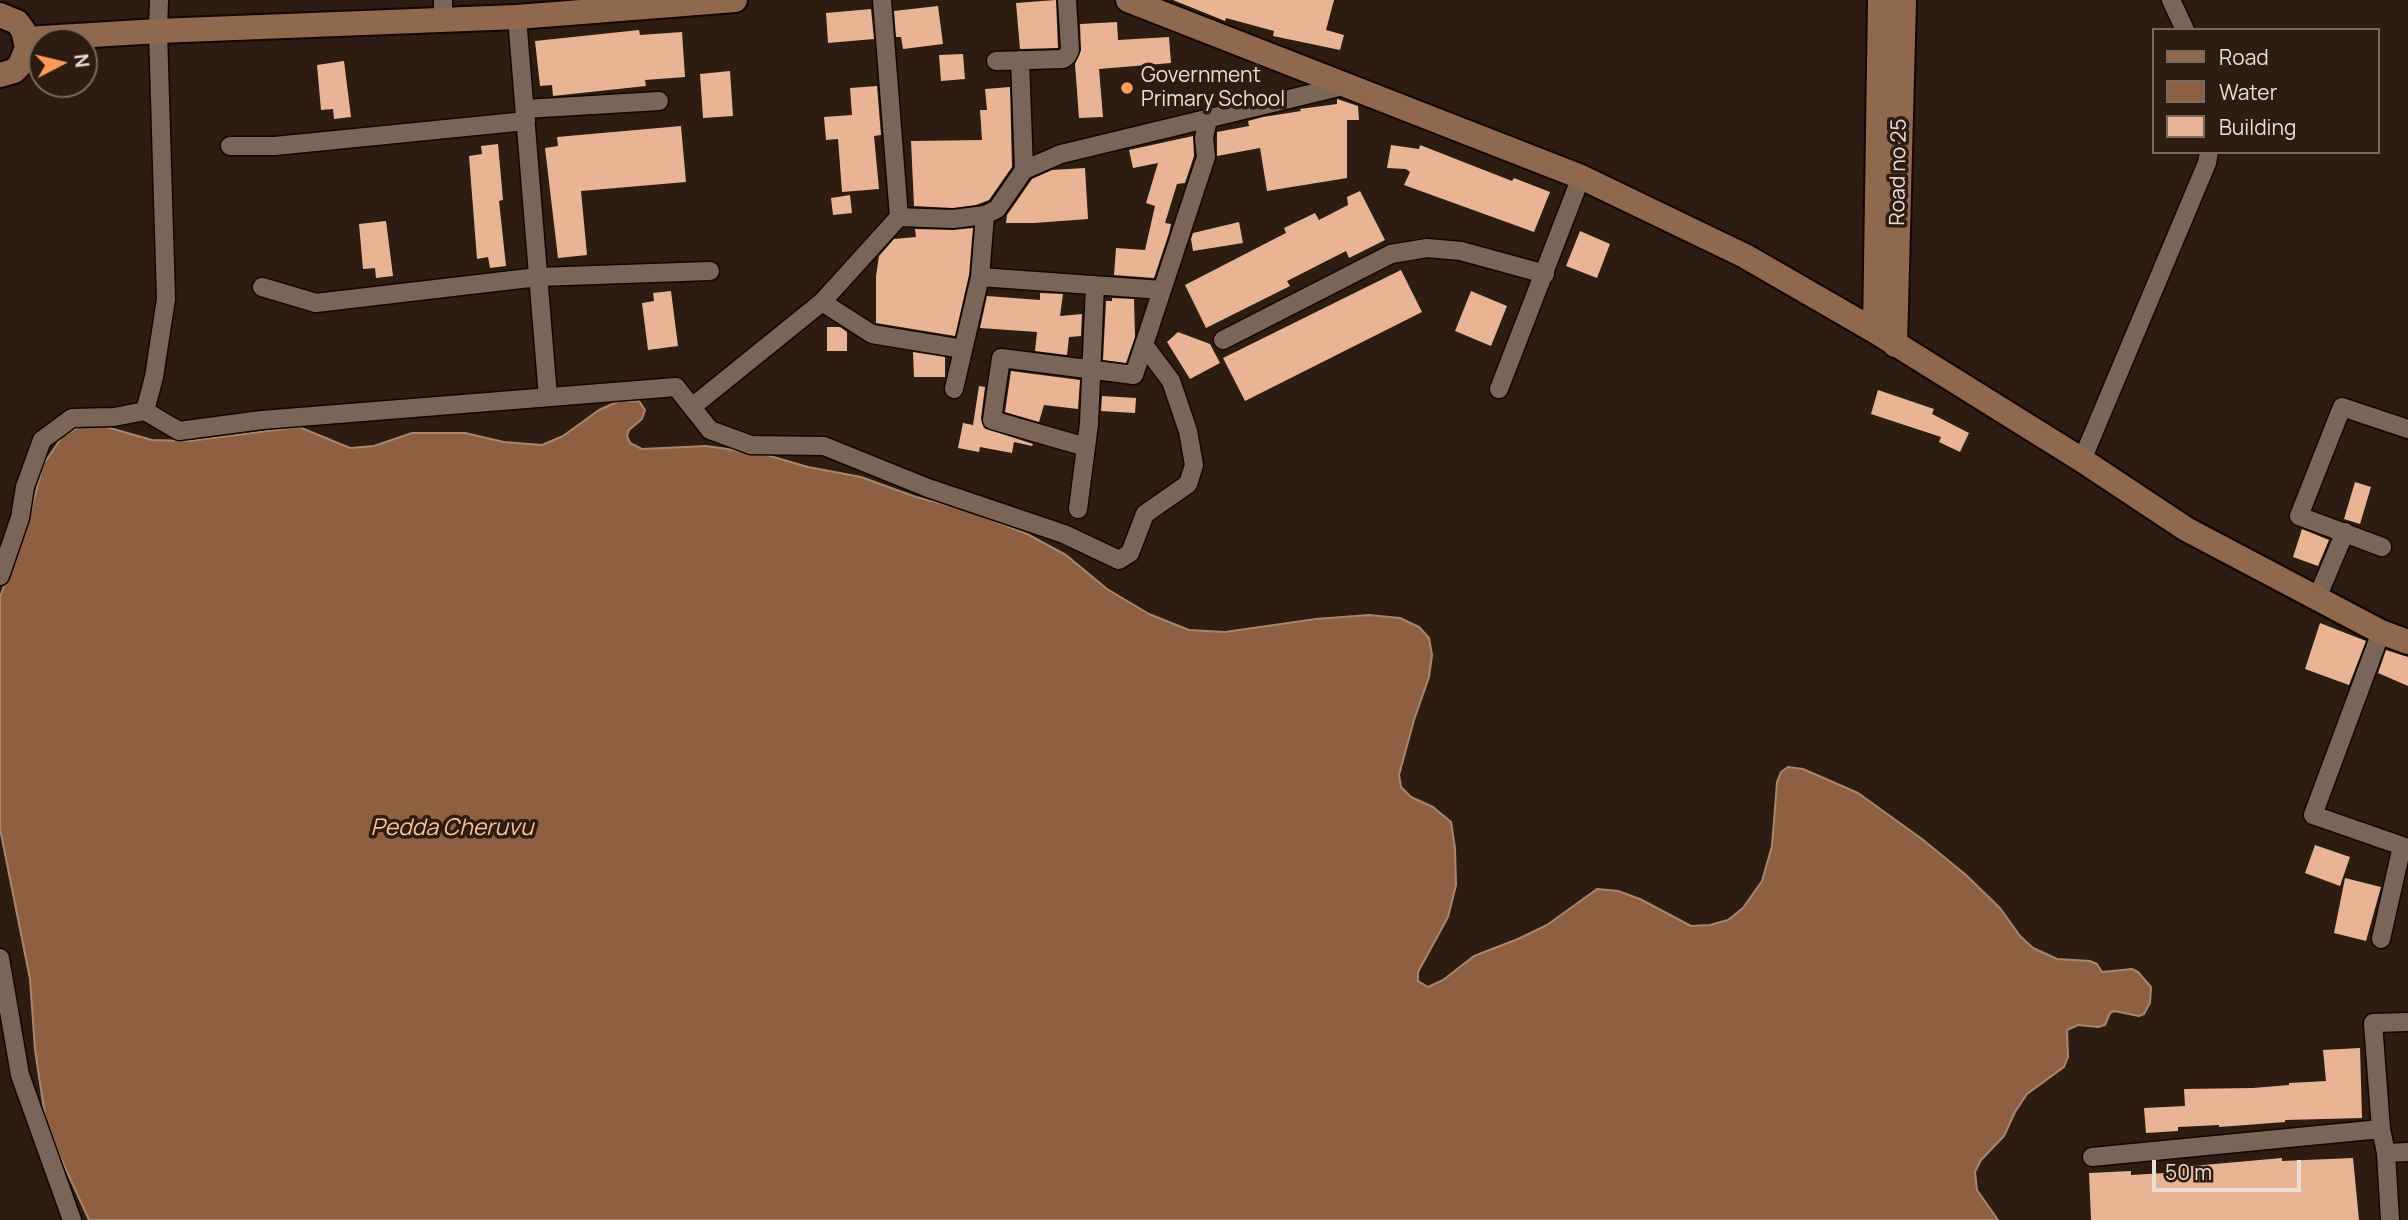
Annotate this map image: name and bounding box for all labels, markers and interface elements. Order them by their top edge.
north arrow [28,28,98,98]
legend [2152,28,2380,154]
text: Road [2219,43,2269,71]
text: N [68,52,96,69]
place label: Government Primary School [1141,63,1285,113]
text: Water [2219,78,2277,106]
marker: Government Primary School [1119,80,1135,96]
text: Building [2219,113,2296,141]
street label: Road no 25 [1885,118,1913,226]
water label: Pedda Cheruvu [371,815,533,843]
scale bar [2156,1146,2305,1190]
text: 50 m [2165,1158,2212,1186]

